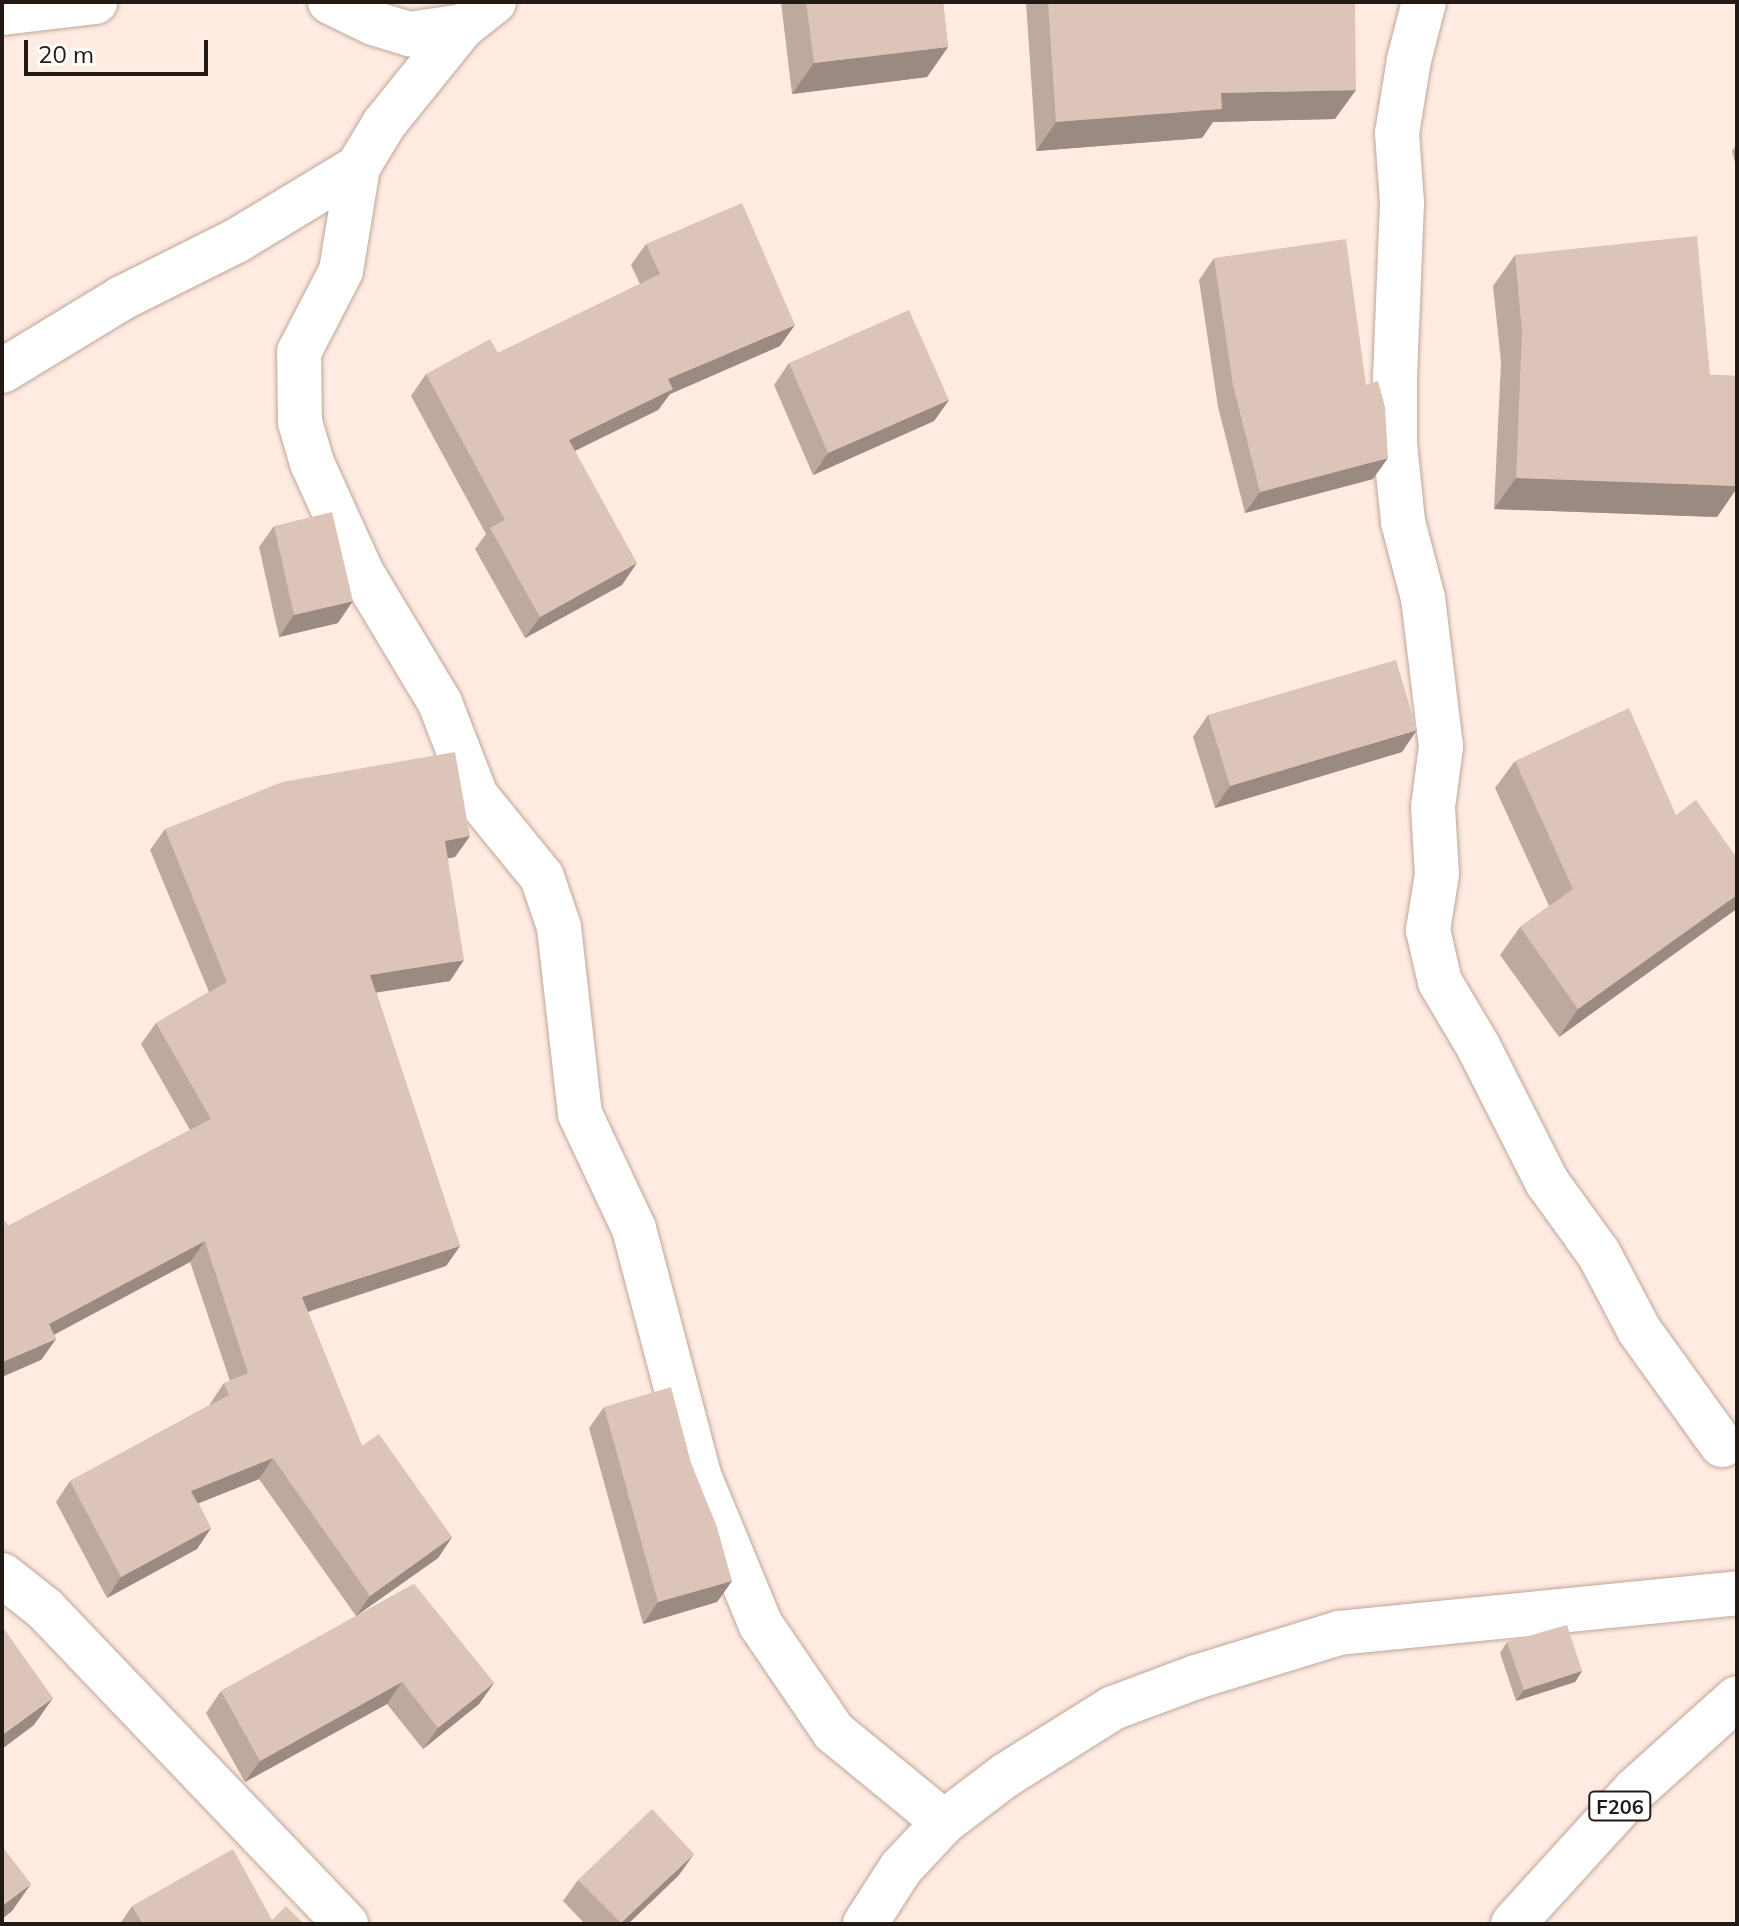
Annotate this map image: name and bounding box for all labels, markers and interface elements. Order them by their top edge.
scale bar [28,24,212,74]
text: 20 m [38,39,94,69]
road number: F206 [1588,1790,1652,1822]

